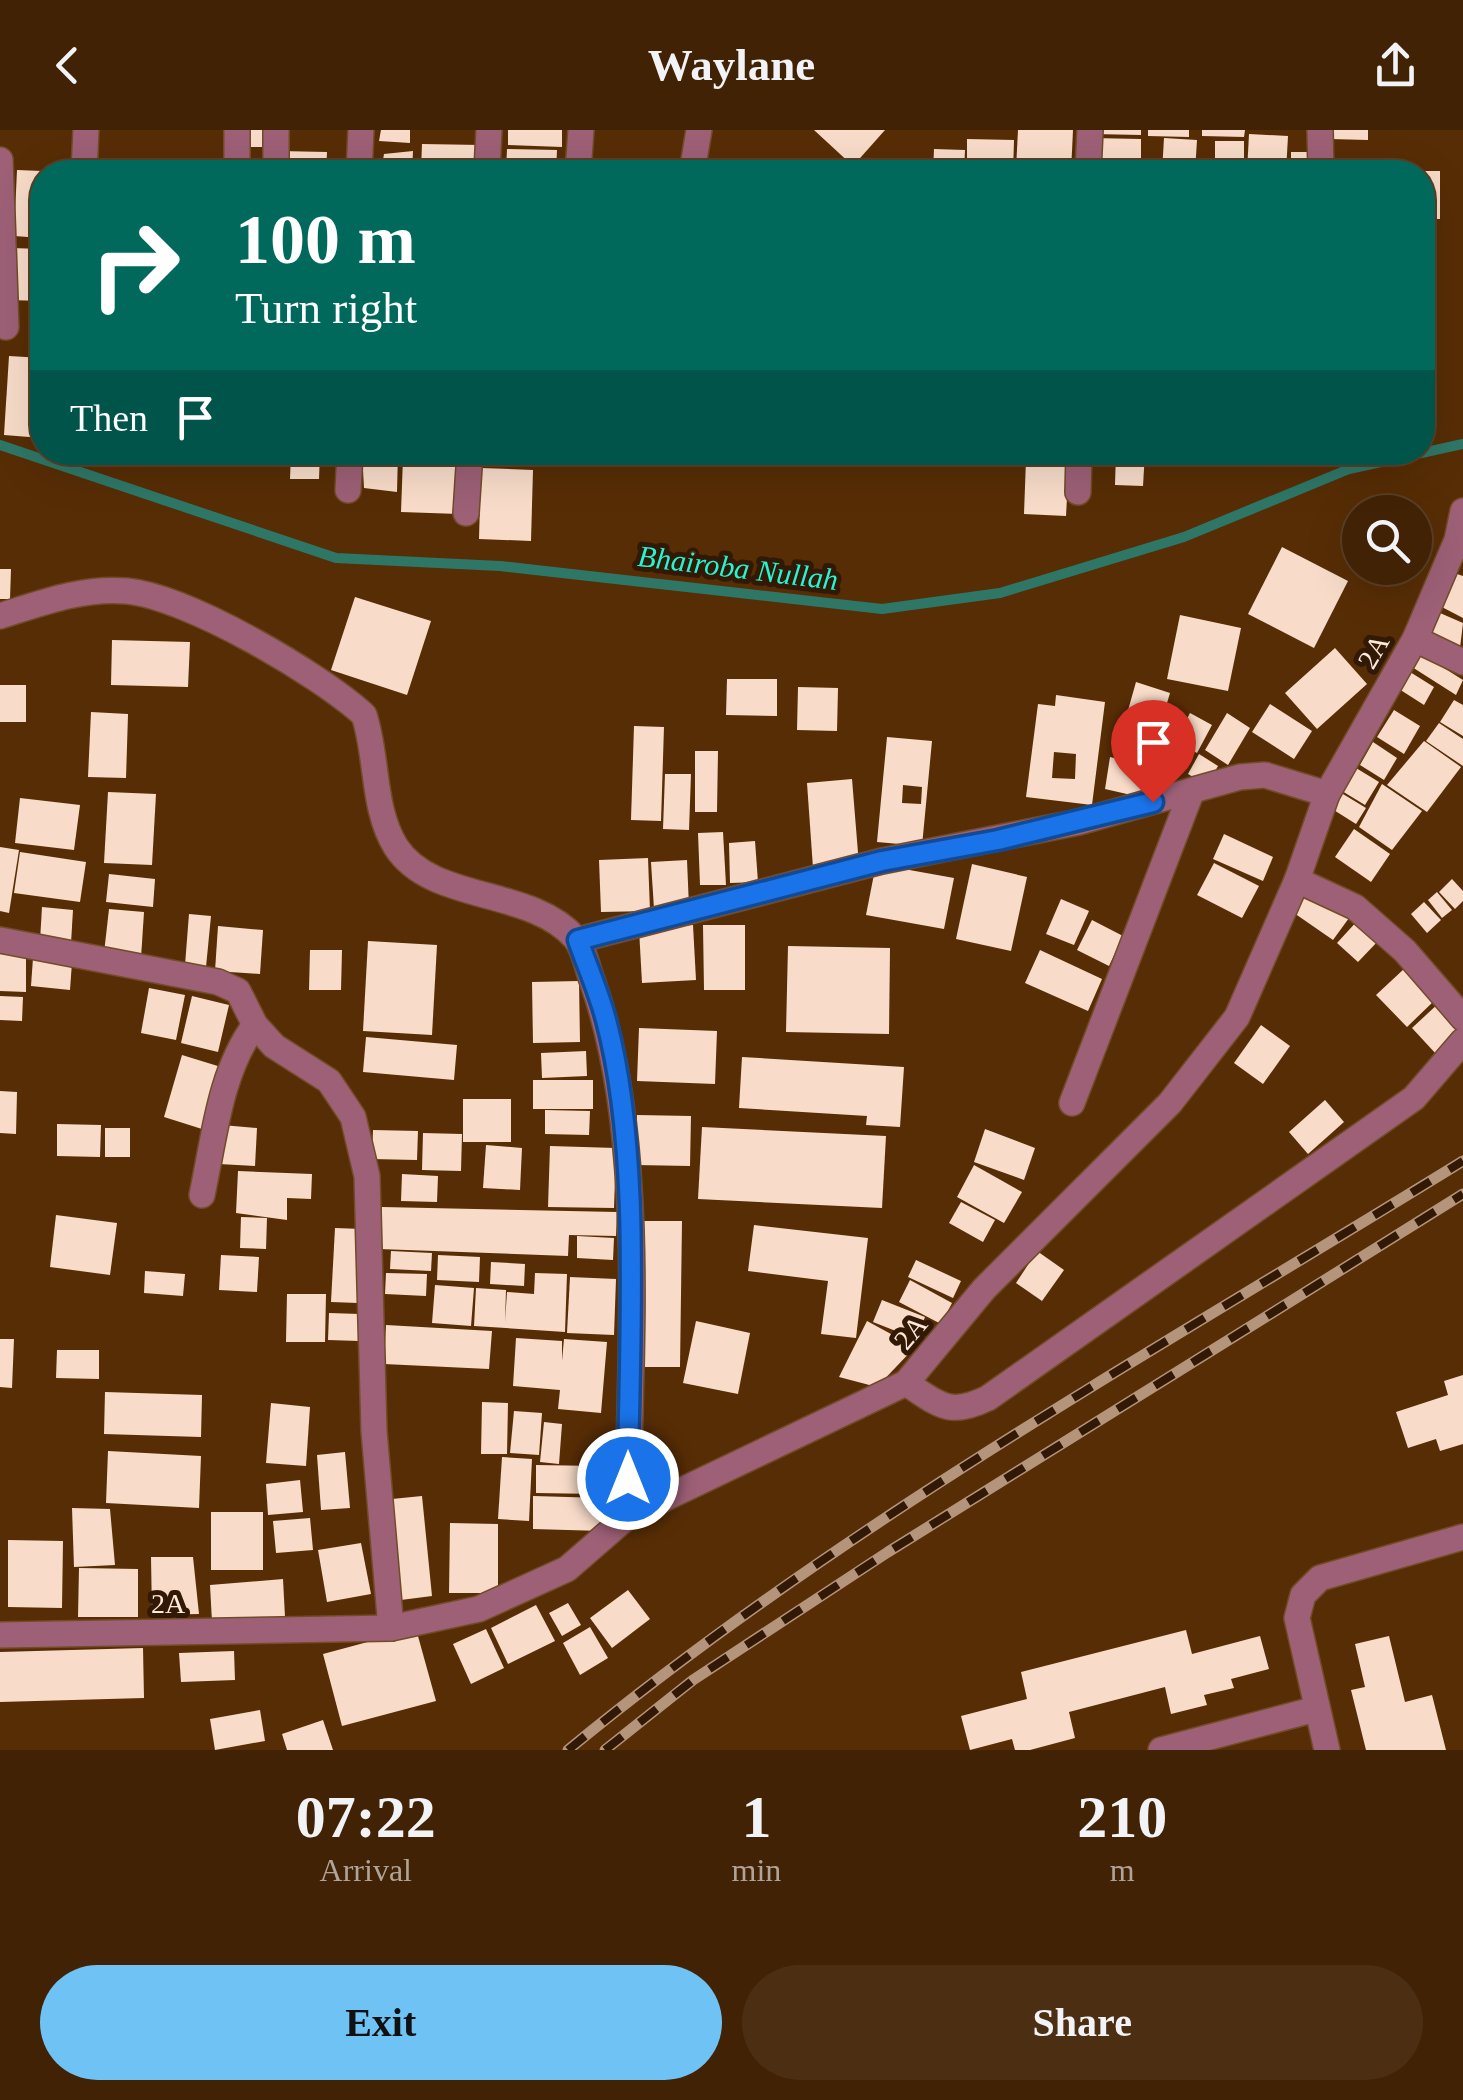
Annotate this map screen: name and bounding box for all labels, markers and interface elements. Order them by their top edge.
icon: back [40,38,95,93]
icon: share [1368,38,1423,93]
text: Waylane [648,40,815,90]
icon: right [70,200,200,330]
text: 100 m [235,201,416,278]
text: Turn right [235,283,417,333]
icon: arrive [168,390,223,445]
text: Then [70,397,148,439]
map controls [1342,495,1432,585]
button: search [1342,495,1432,585]
water label: Bhairoba Nullah [636,539,840,596]
street label: 2A [1351,628,1396,674]
pin [1111,700,1196,803]
icon: arrive [1126,715,1181,770]
street label: 2A [888,1309,934,1355]
position arrow [576,1427,680,1531]
street label: 2A [151,1588,186,1619]
text: 07:22 [296,1784,436,1850]
text: 1 [741,1784,771,1850]
text: 210 [1077,1784,1167,1850]
text: Arrival [320,1852,412,1888]
text: min [732,1852,781,1888]
text: m [1110,1852,1135,1888]
button: Exit [40,1965,722,2080]
button: Share [742,1965,1423,2080]

